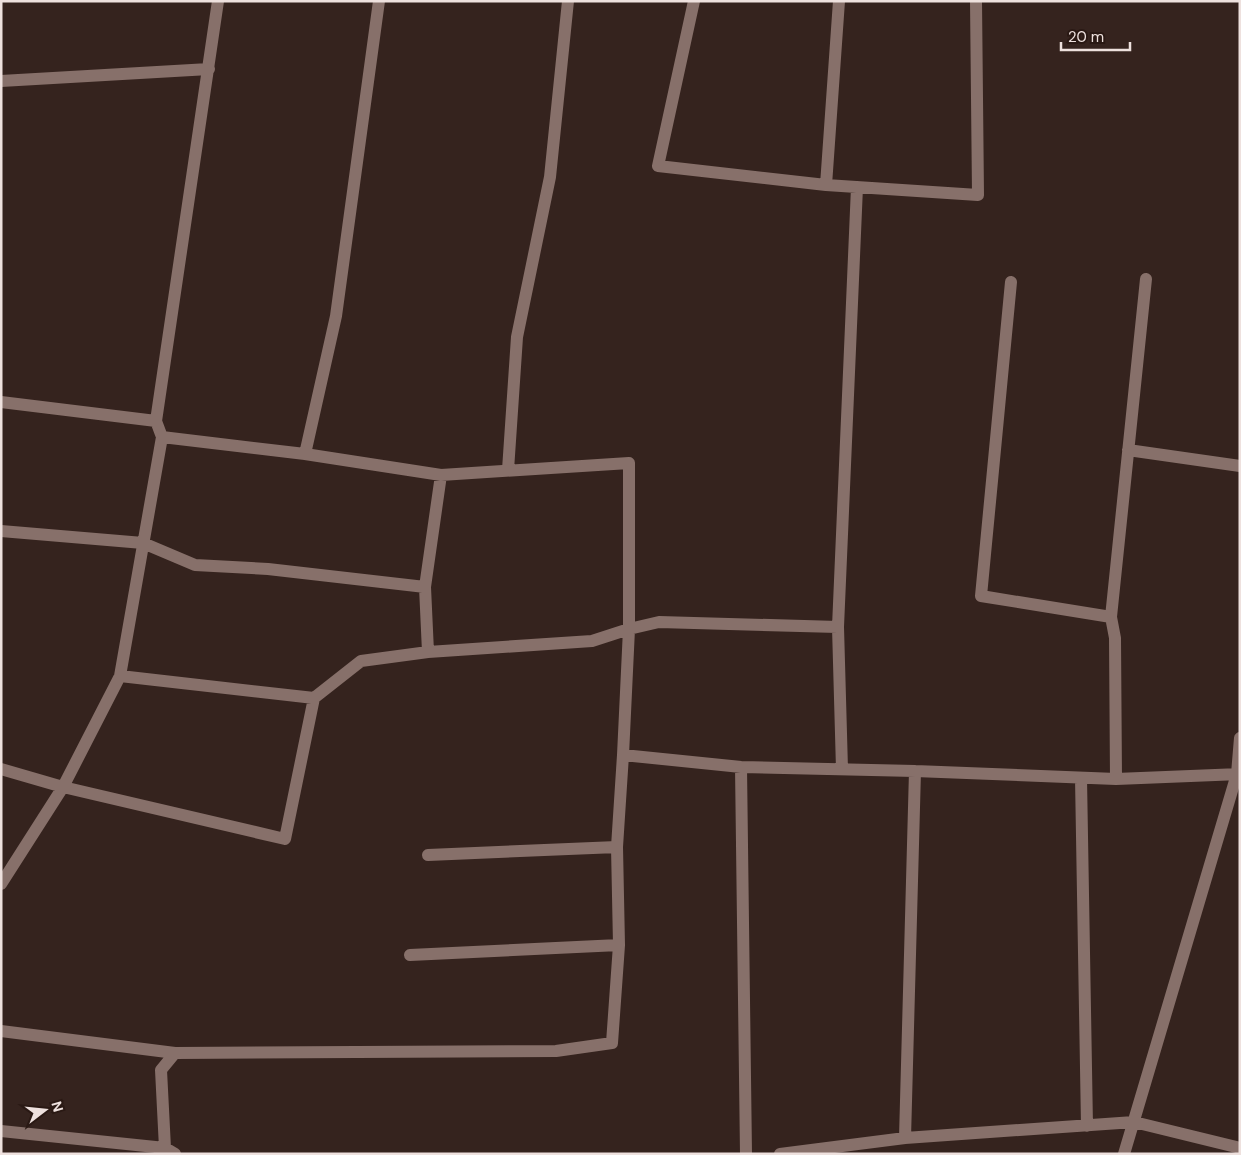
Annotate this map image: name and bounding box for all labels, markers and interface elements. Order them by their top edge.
scale bar [1061,20,1130,52]
text: 20 m [1068,27,1104,47]
north arrow [20,1085,70,1135]
text: N [47,1099,68,1114]

